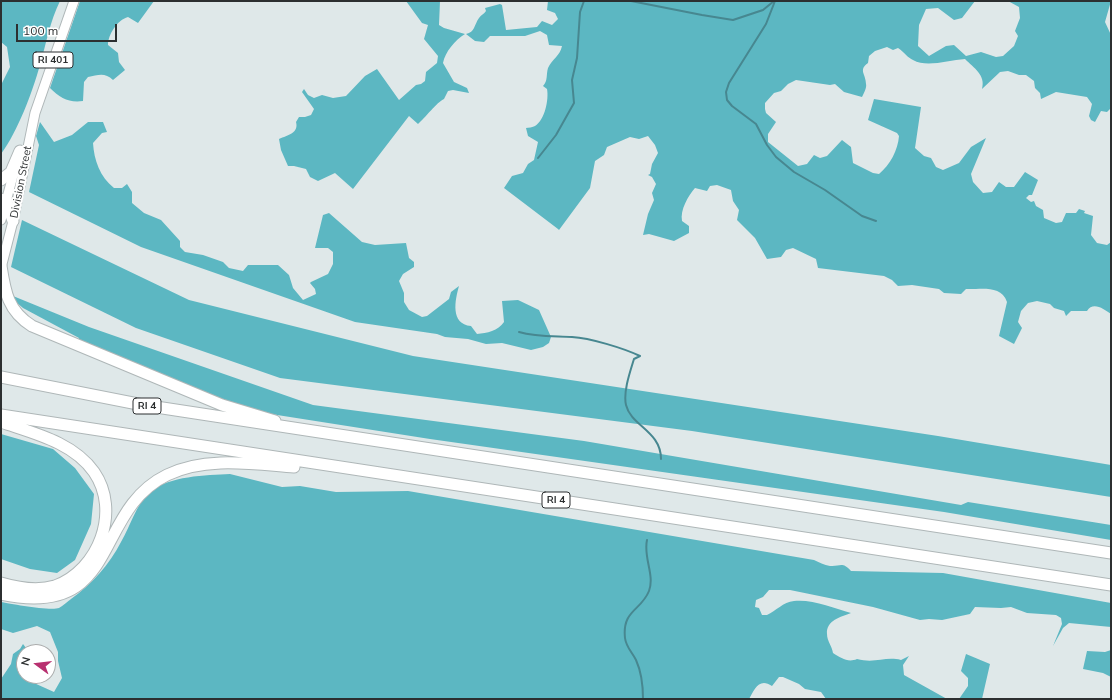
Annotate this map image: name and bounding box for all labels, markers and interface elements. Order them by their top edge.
scale bar [18,16,119,42]
text: 100 m [23,23,58,38]
road number: RI 401 [33,52,73,68]
street label: Division Street [8,145,34,219]
road number: RI 4 [133,398,161,414]
road number: RI 4 [542,492,570,508]
north arrow [16,644,56,684]
text: N [18,655,33,667]

